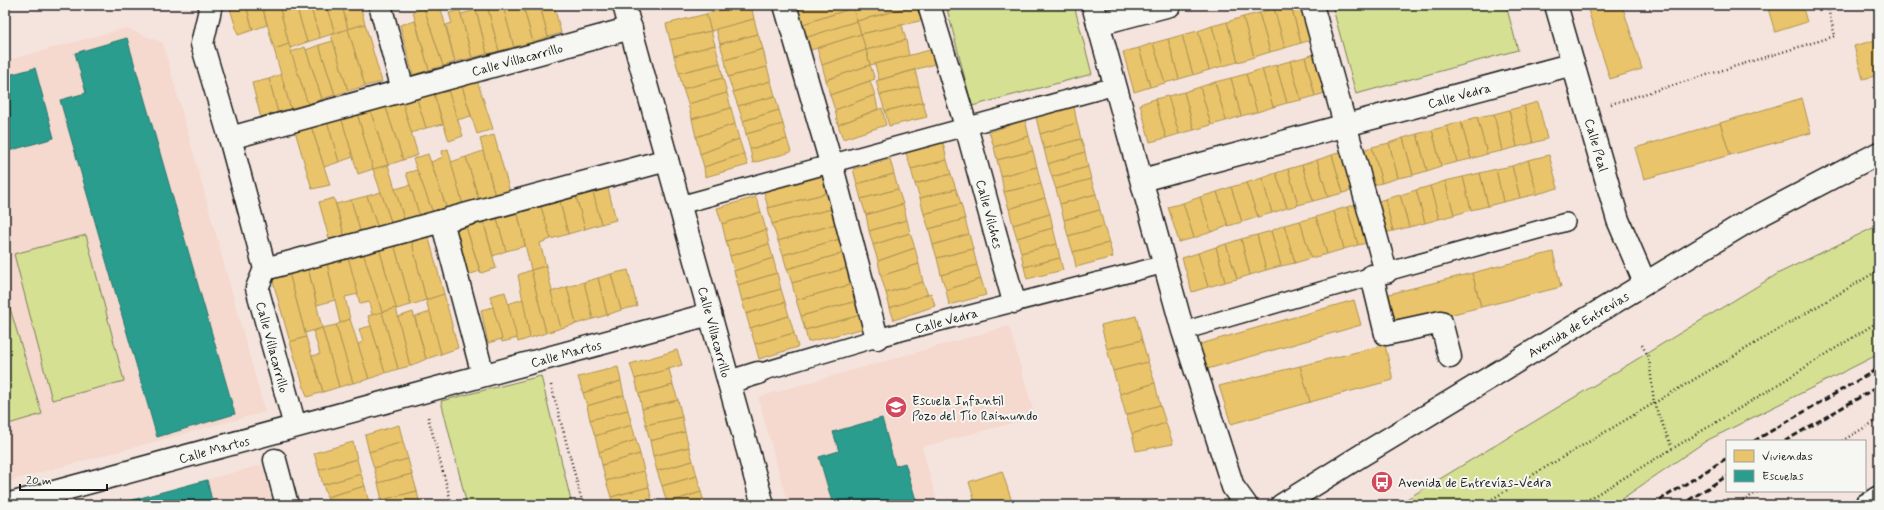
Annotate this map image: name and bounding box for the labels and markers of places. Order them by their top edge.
place label: Escuela Infantil Pozo del Tío Raimundo [912,393,1038,425]
school or university icon: Escuela Infantil Pozo del Tío Raimundo [883,394,909,420]
bus stop icon: Avenida de Entrevías-Vedra [1369,469,1395,495]
place label: Avenida de Entrevías-Vedra [1398,475,1552,492]

